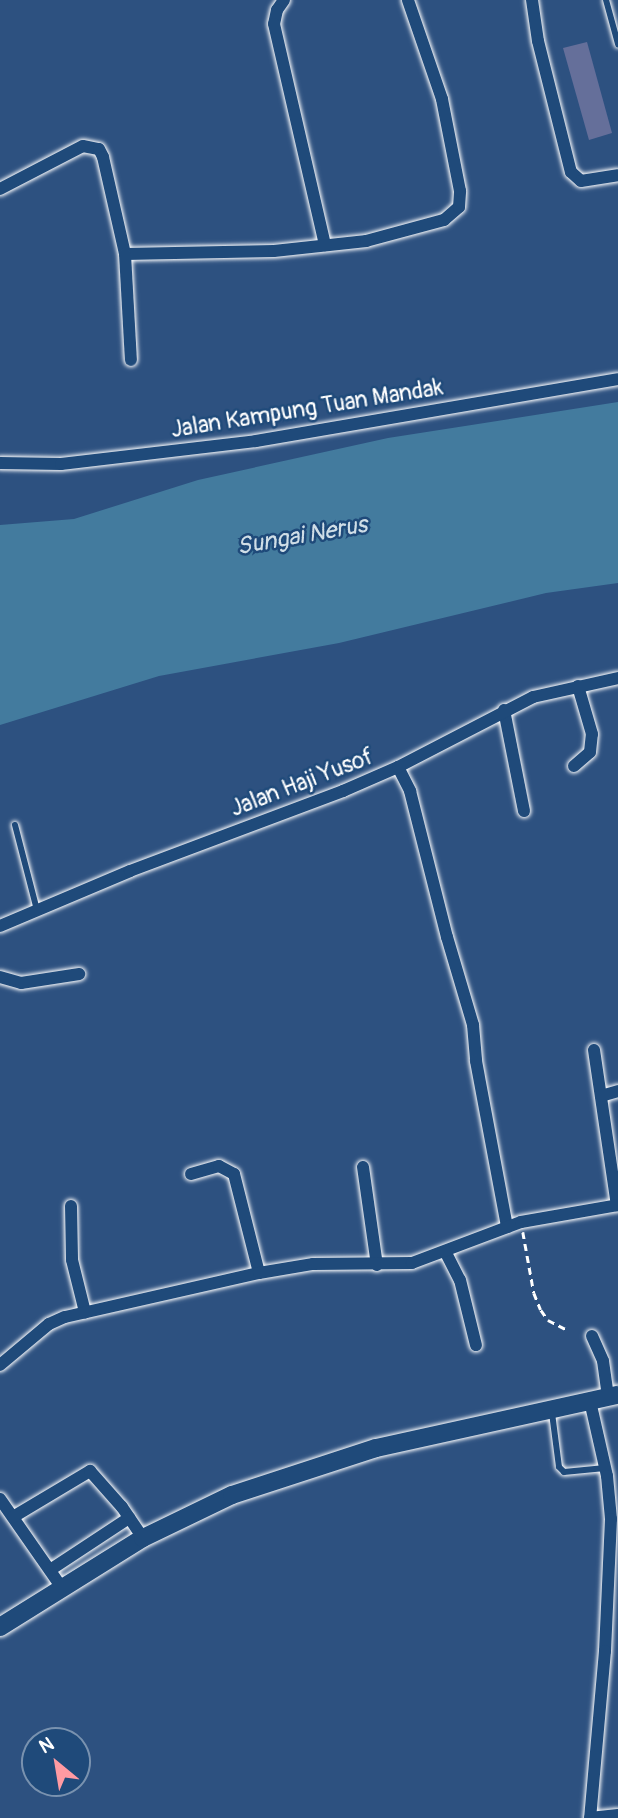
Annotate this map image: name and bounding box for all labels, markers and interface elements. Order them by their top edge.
street label: Jalan Kampung Tuan Mandak [169,374,445,444]
water label: Sungai Nerus [235,510,369,562]
street label: Jalan Haji Yusof [227,743,377,823]
north arrow [21,1727,91,1797]
text: N [35,1732,58,1759]

